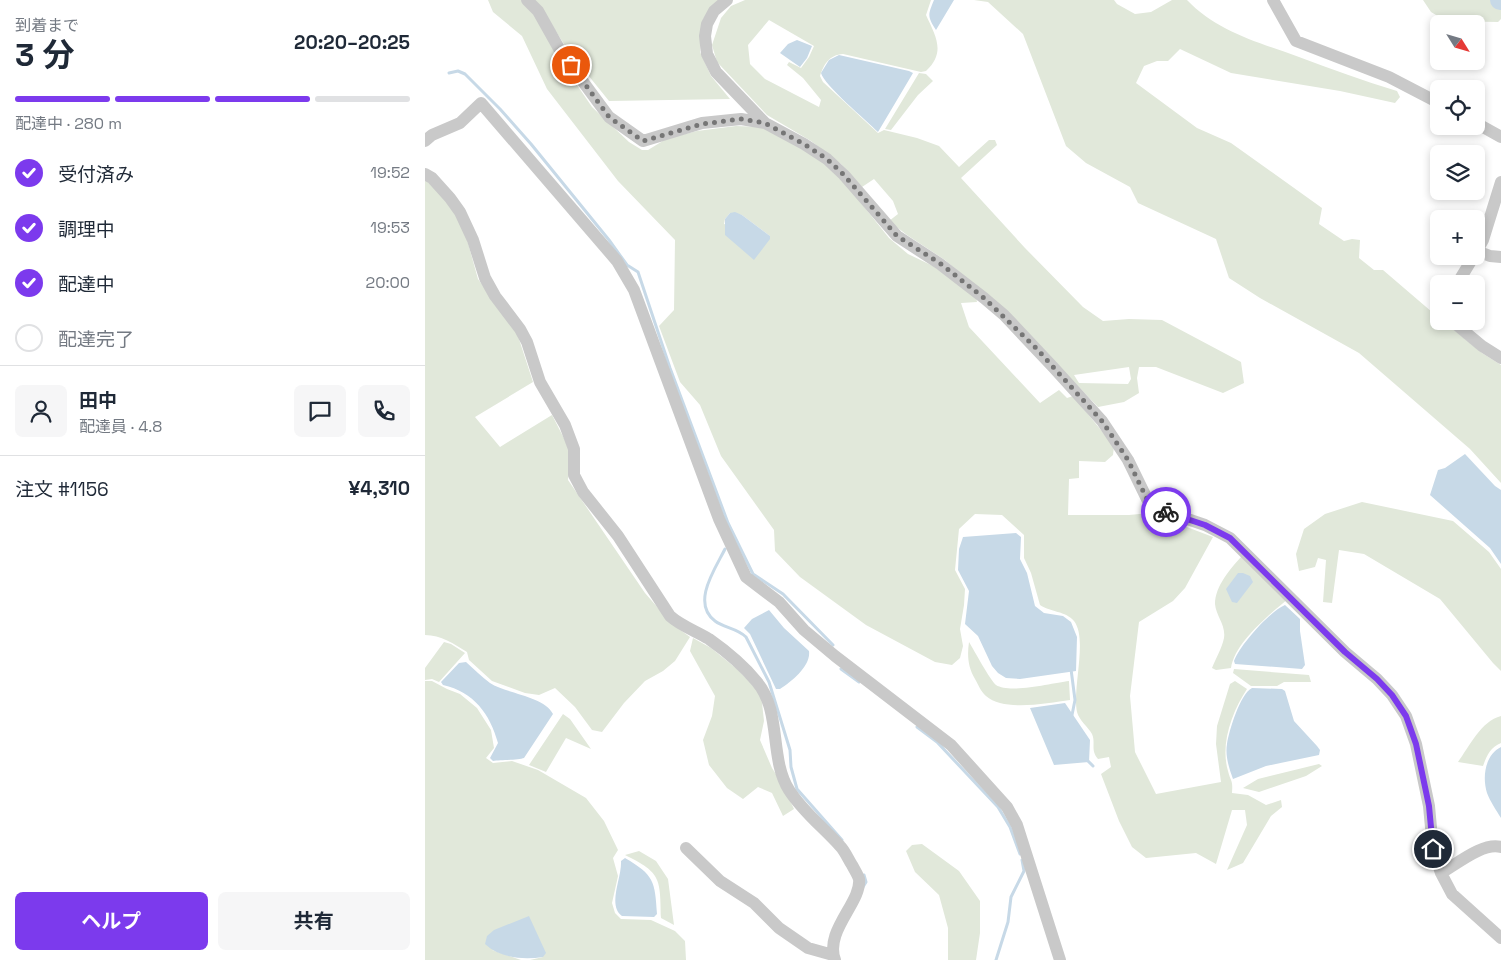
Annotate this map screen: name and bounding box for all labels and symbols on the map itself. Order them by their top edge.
north arrow [1430,15,1485,70]
pin [550,44,592,86]
courier [1141,487,1191,537]
pin [1412,828,1454,870]

